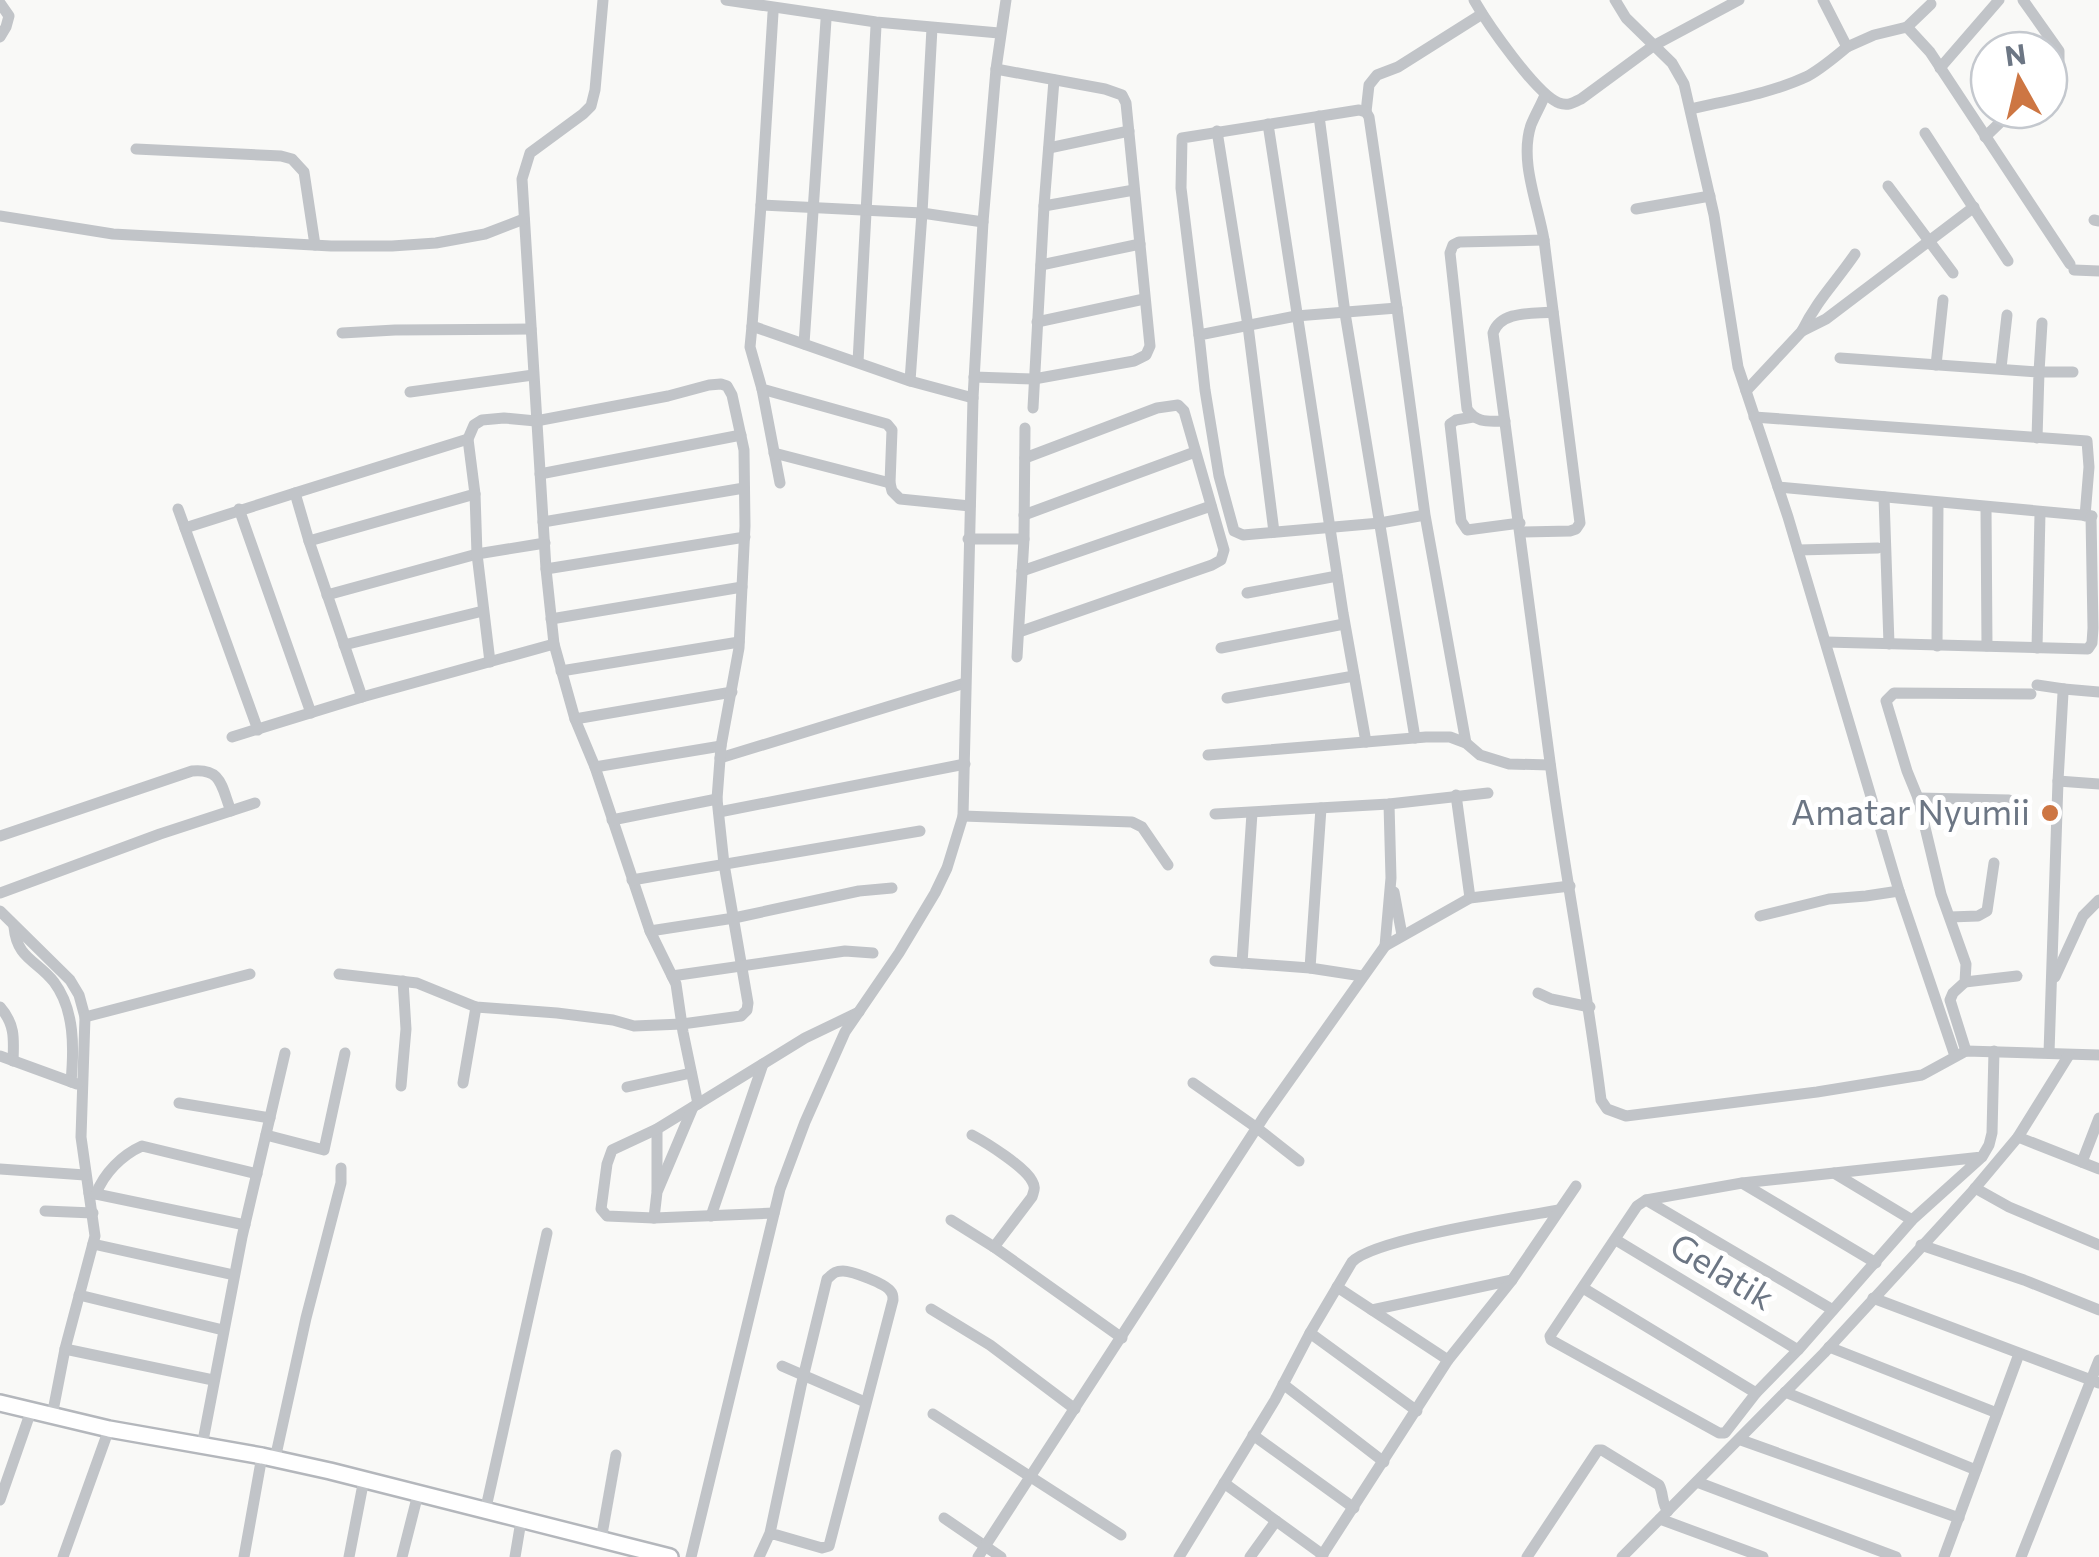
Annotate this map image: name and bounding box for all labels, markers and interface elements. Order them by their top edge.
north arrow [1969,30,2069,130]
text: N [2003,36,2028,73]
place label: Amatar Nyumii [1791,789,2030,832]
marker: Amatar Nyumii [2039,802,2061,824]
street label: Gelatik [1664,1222,1783,1318]

